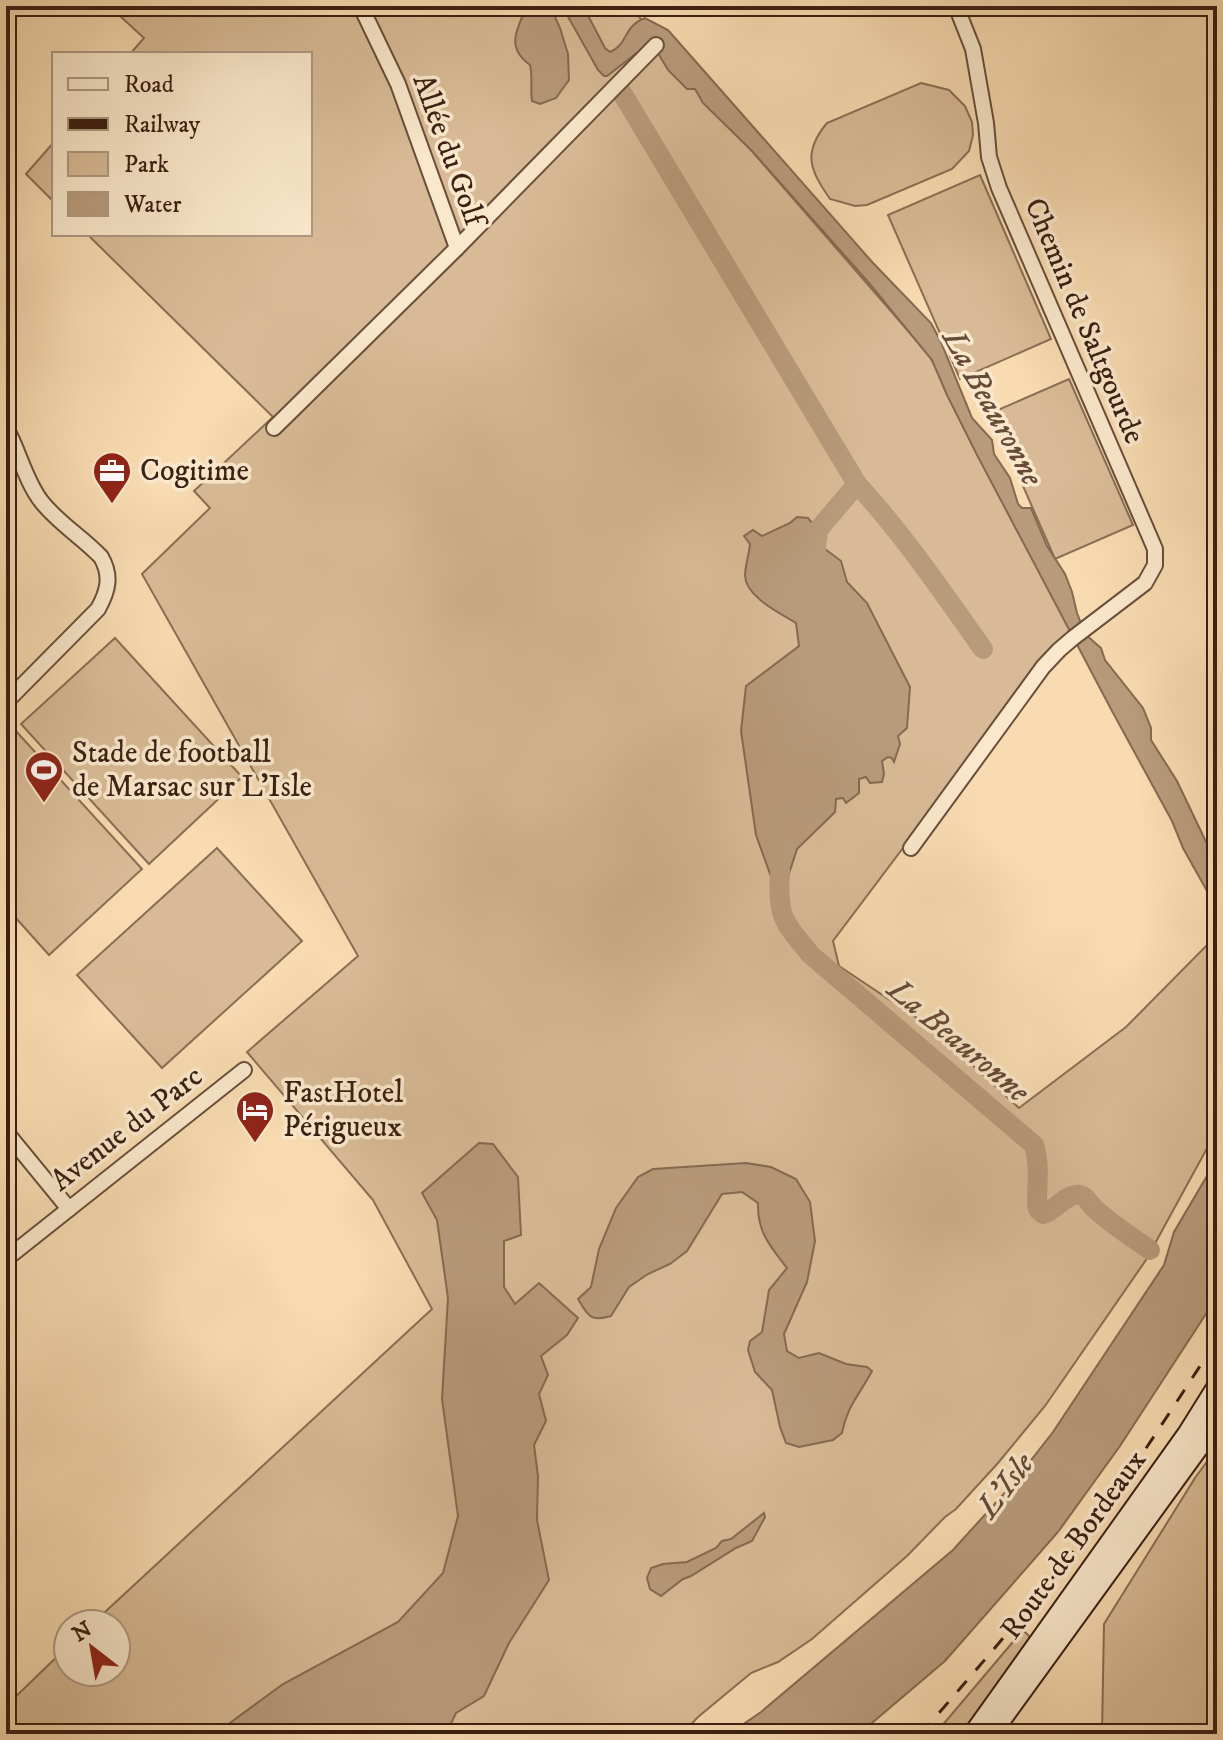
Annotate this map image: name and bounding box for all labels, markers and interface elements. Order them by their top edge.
legend [52,52,312,236]
street label: Allée du Golf [404,69,494,235]
text: Road [124,70,174,100]
text: Railway [124,110,201,140]
text: Park [124,150,169,180]
text: Water [123,190,181,220]
street label: Chemin de Saltgourde [1016,193,1152,449]
water label: La Beauronne [932,321,1052,494]
office icon: Cogitime [91,450,133,505]
place label: Cogitime [140,453,249,490]
place label: Stade de football de Marsac sur L'Isle [72,735,312,806]
sports icon: Stade de football de Marsac sur L'Isle [23,749,65,804]
water label: La Beauronne [877,969,1038,1113]
street label: Avenue du Parc [44,1058,211,1200]
place label: FastHotel Périgueux [283,1075,403,1146]
hotel icon: FastHotel Périgueux [234,1089,276,1144]
street label: Route de Bordeaux [993,1443,1155,1647]
water label: L'Isle [967,1445,1044,1528]
north arrow [52,1608,132,1688]
text: N [68,1616,97,1648]

